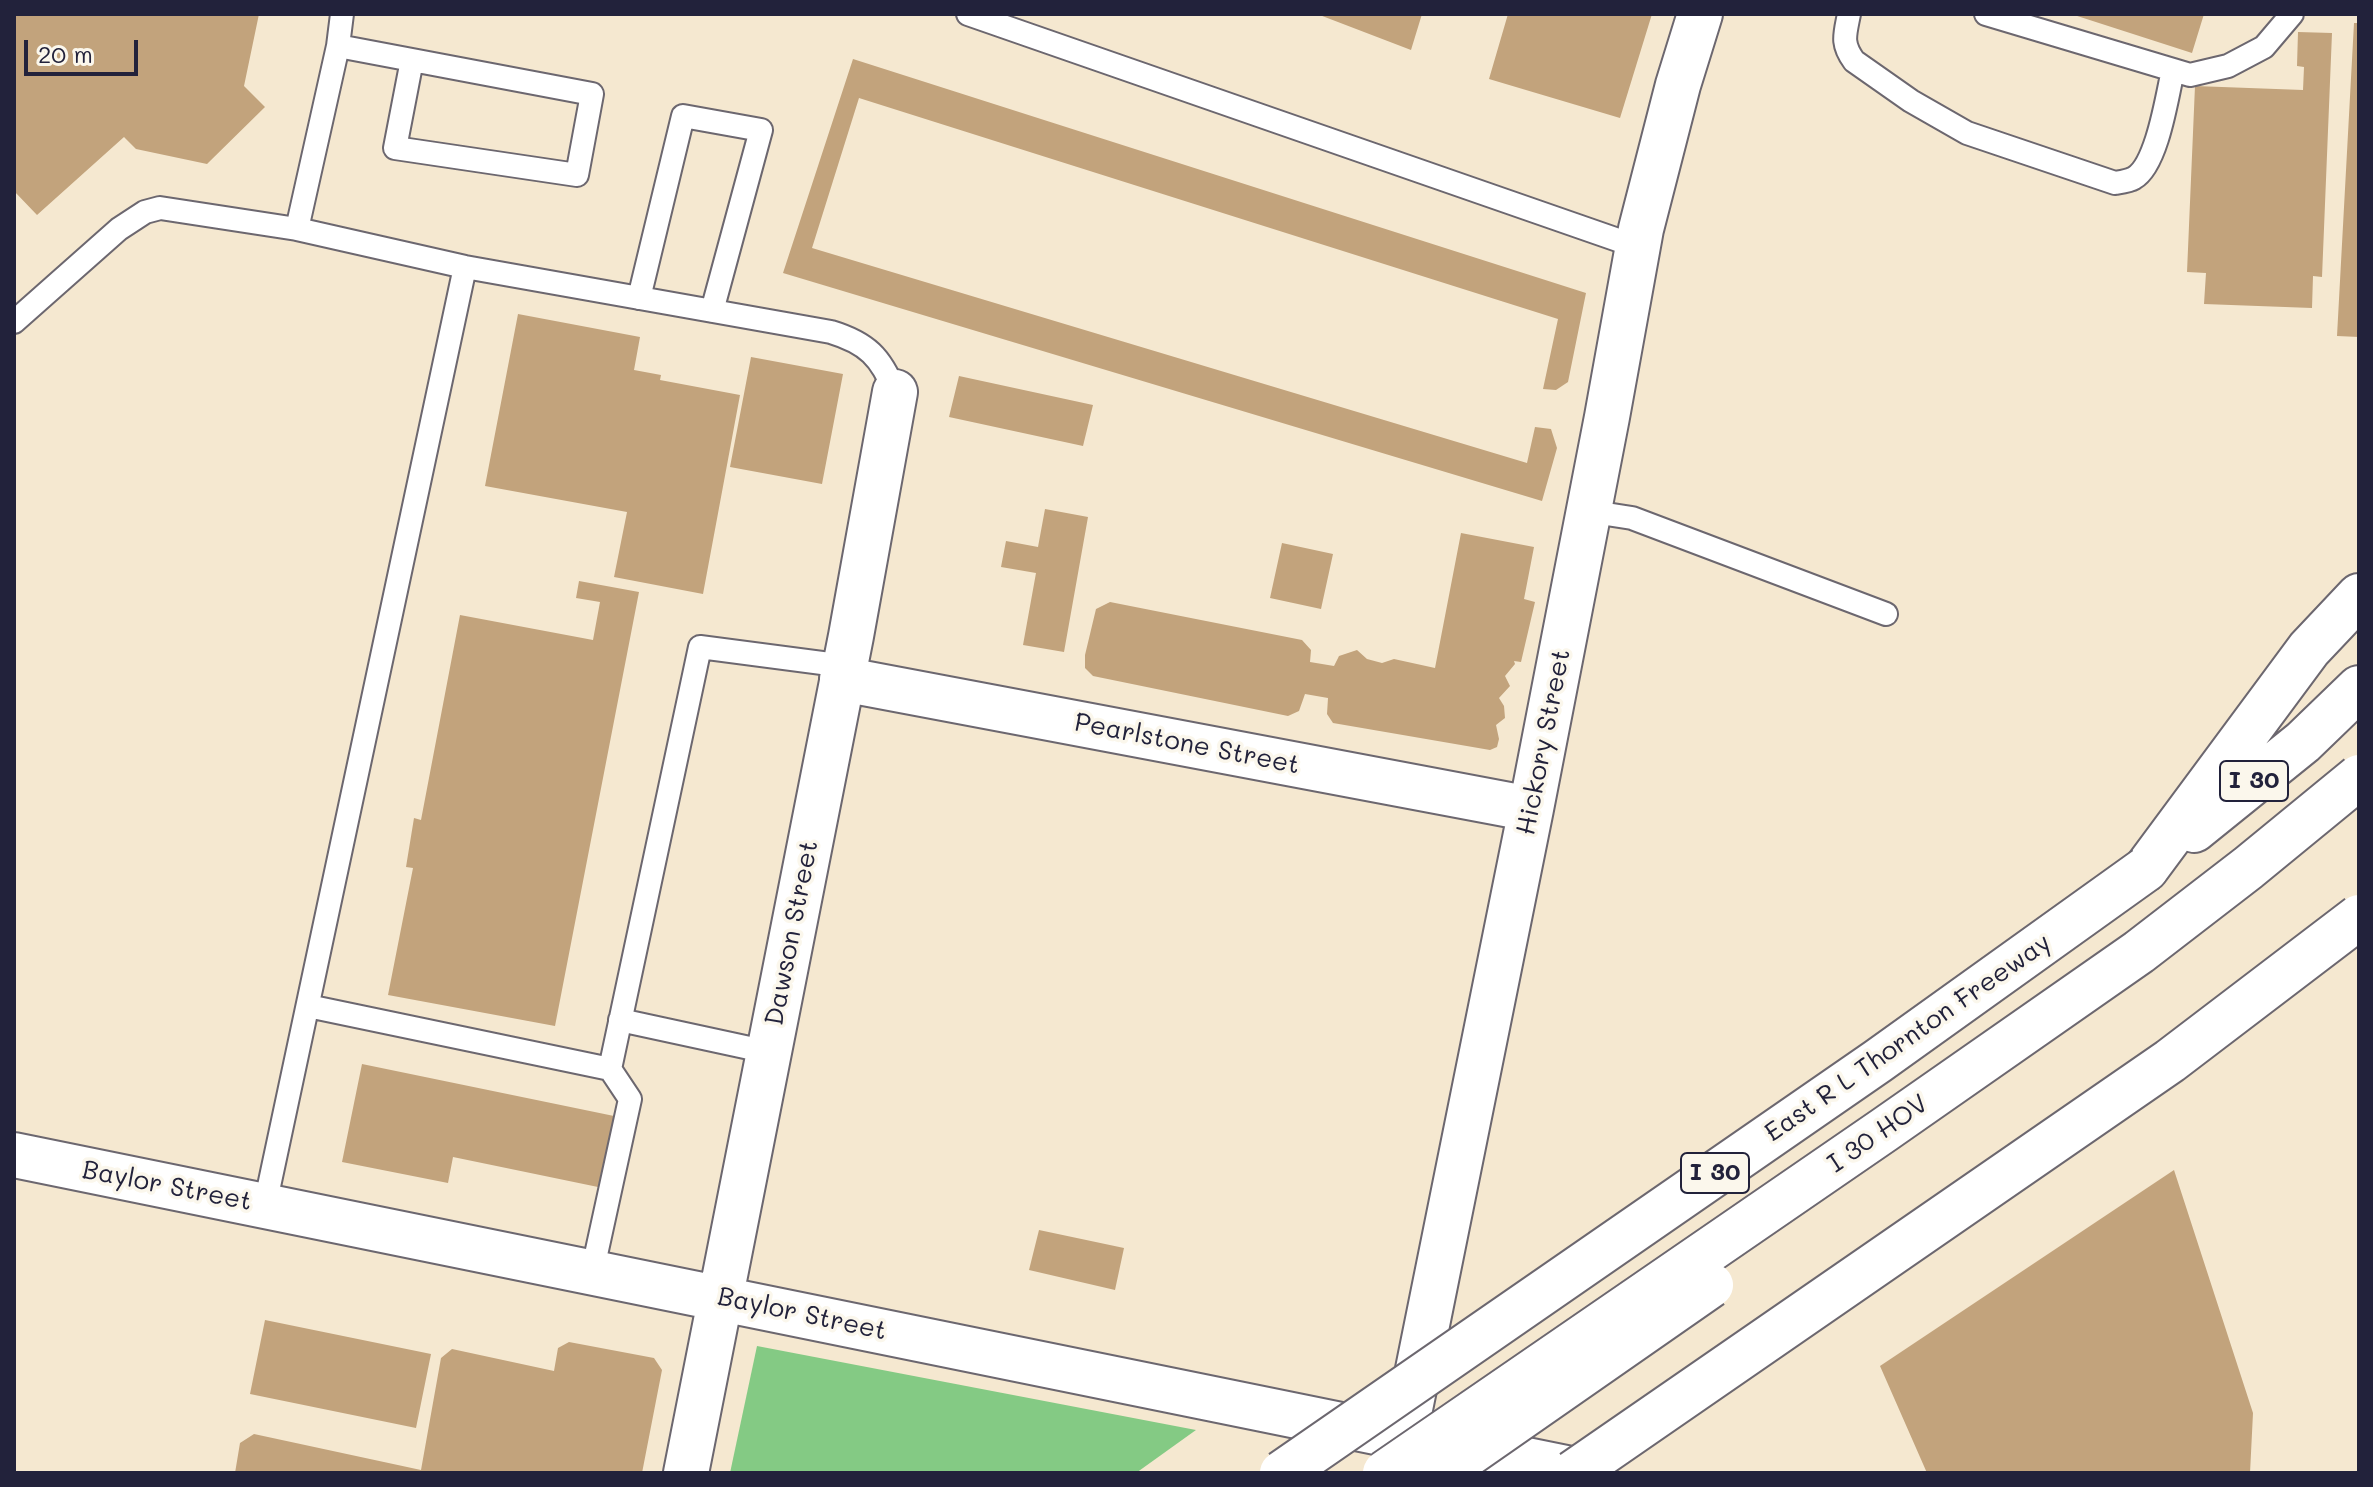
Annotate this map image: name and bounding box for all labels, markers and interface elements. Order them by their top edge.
scale bar [28,24,142,74]
text: 20 m [38,38,93,69]
street label: Hickory Street [1511,646,1577,838]
street label: Pearlstone Street [1072,707,1302,781]
road number: I 30 [2220,761,2288,801]
street label: Dawson Street [759,838,825,1028]
street label: East R L Thornton Freeway [1759,927,2057,1149]
street label: I 30 HOV [1822,1088,1934,1180]
road number: I 30 [1681,1153,1749,1193]
street label: Baylor Street [80,1154,254,1218]
street label: Baylor Street [715,1281,889,1347]

